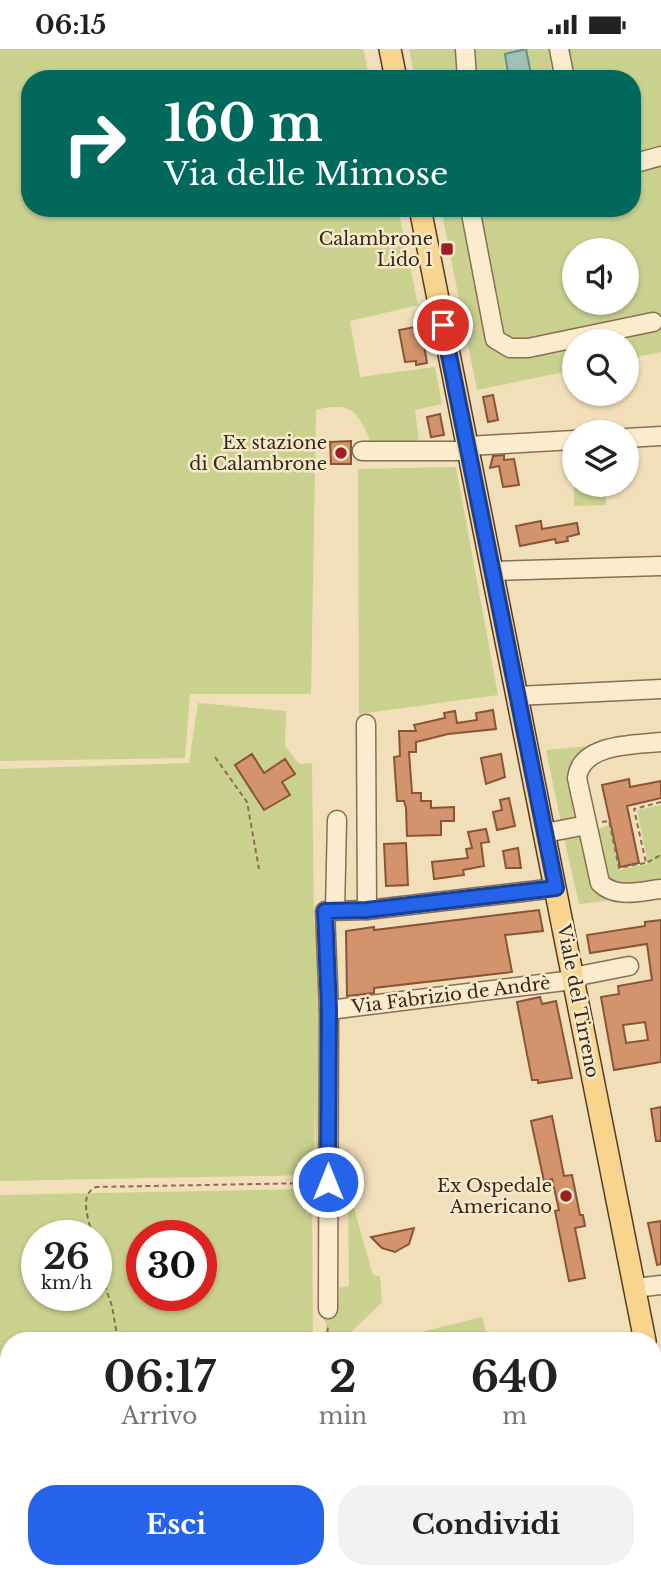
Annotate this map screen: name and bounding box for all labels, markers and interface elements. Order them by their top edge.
text: 06:15 [35,9,106,41]
text: 160 m [164,93,323,154]
icon: right [49,98,140,189]
text: Via delle Mimose [164,154,448,194]
place label: Calambrone Lido 1 [319,228,433,271]
map controls [562,238,639,497]
button: sound [562,238,639,315]
marker: Calambrone Lido 1 [439,241,455,257]
pin [413,295,473,355]
icon: arrive [424,306,462,344]
button: search [562,329,639,406]
button: layers [562,420,639,497]
place label: Ex stazione di Calambrone [189,432,327,475]
marker: Ex stazione di Calambrone [333,445,349,461]
street label: Viale del Tirreno [552,921,604,1080]
street label: Via Fabrizio de Andrè [349,972,552,1018]
position arrow [291,1145,365,1219]
place label: Ex Ospedale Americano [437,1175,552,1218]
marker: Ex Ospedale Americano [558,1188,574,1204]
speed limit sign: 30 [126,1220,217,1311]
text: 26 [43,1235,90,1278]
text: km/h [41,1272,92,1294]
text: 06:17 [103,1351,215,1403]
text: 2 [329,1351,357,1403]
text: 640 [471,1351,559,1403]
text: Arrivo [121,1402,197,1430]
text: min [319,1402,367,1430]
text: m [502,1402,527,1430]
button: Esci [28,1485,324,1565]
button: Condividi [338,1485,634,1565]

